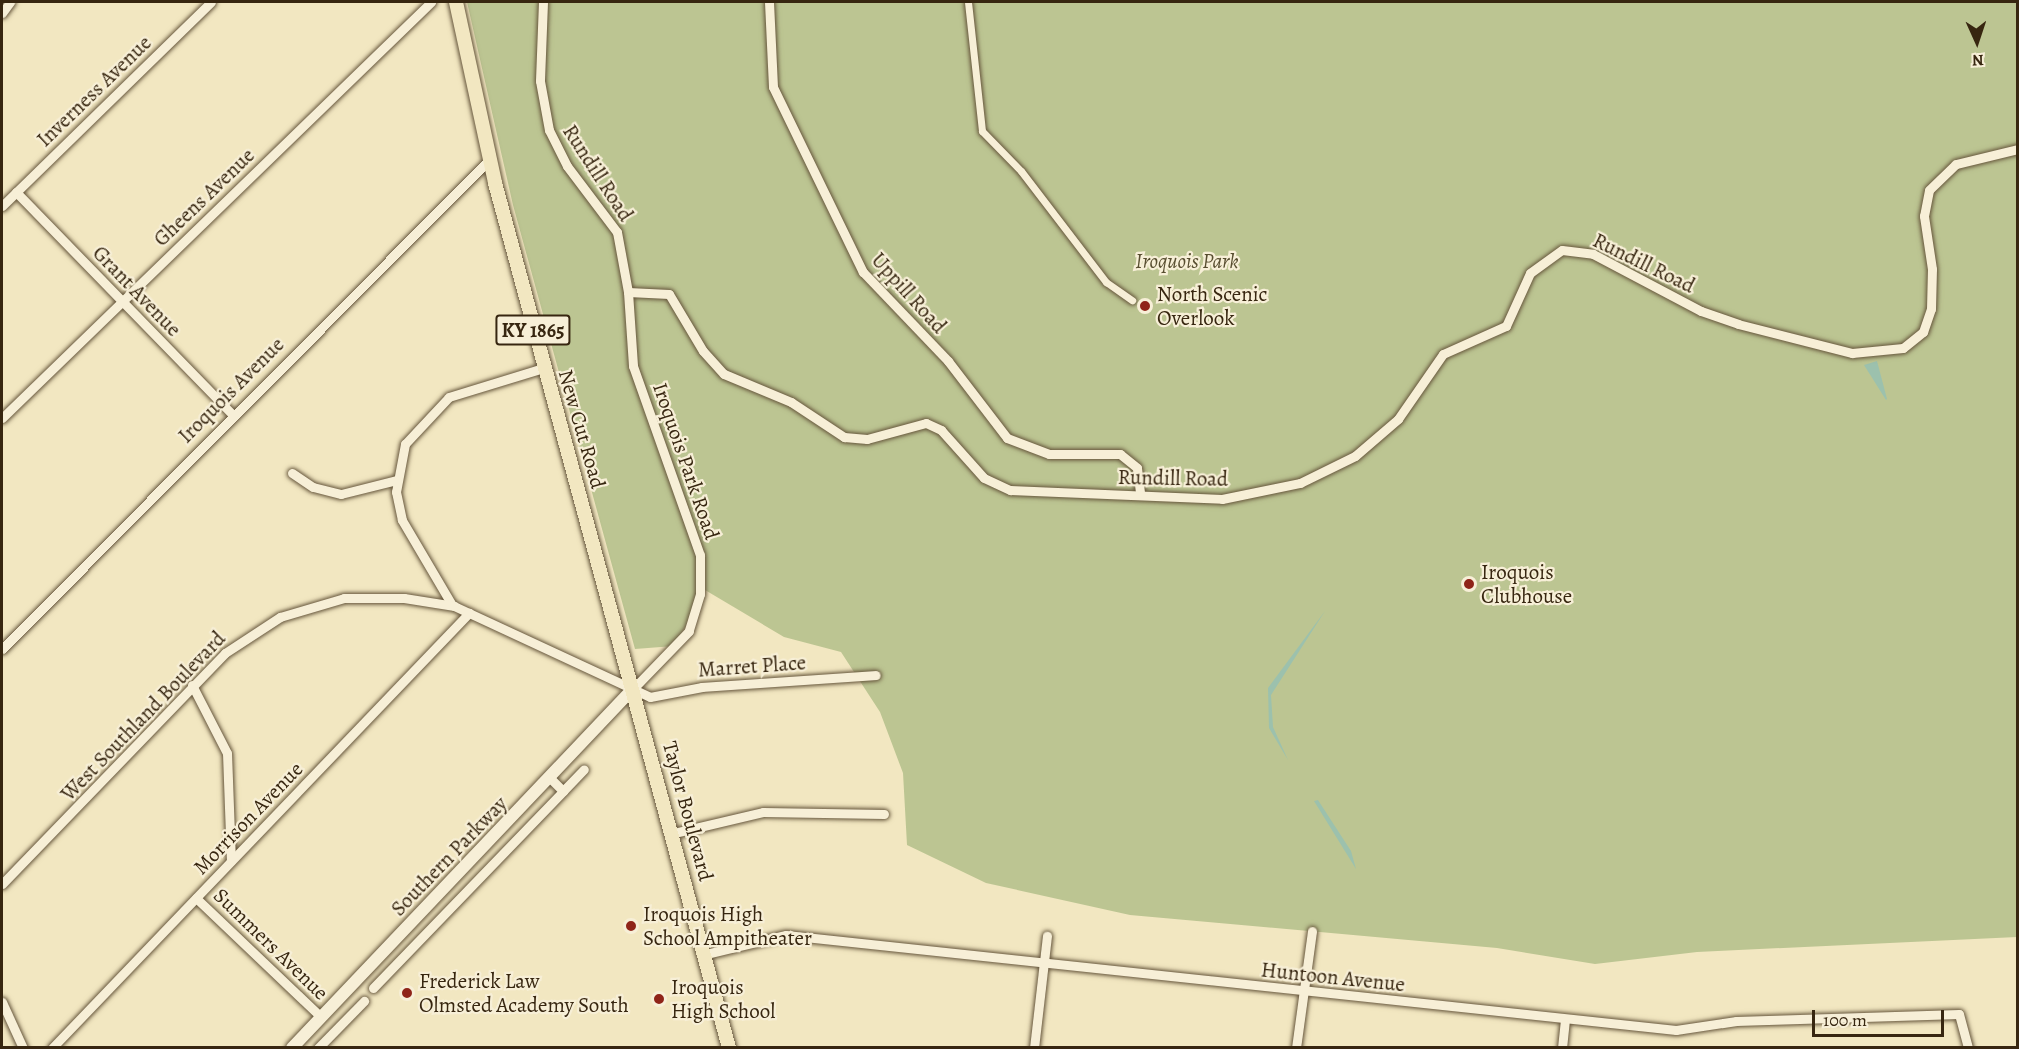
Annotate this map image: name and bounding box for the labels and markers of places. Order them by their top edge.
place label: North Scenic Overlook [1157,281,1268,331]
marker: North Scenic Overlook [1138,299,1152,313]
place label: Iroquois Clubhouse [1481,559,1572,609]
marker: Iroquois Clubhouse [1462,577,1476,591]
place label: Iroquois High School Ampitheater [643,901,812,951]
marker: Iroquois High School Ampitheater [624,919,638,933]
place label: Frederick Law Olmsted Academy South [419,968,629,1018]
place label: Iroquois High School [671,974,775,1024]
marker: Frederick Law Olmsted Academy South [400,986,414,1000]
marker: Iroquois High School [652,992,666,1006]

